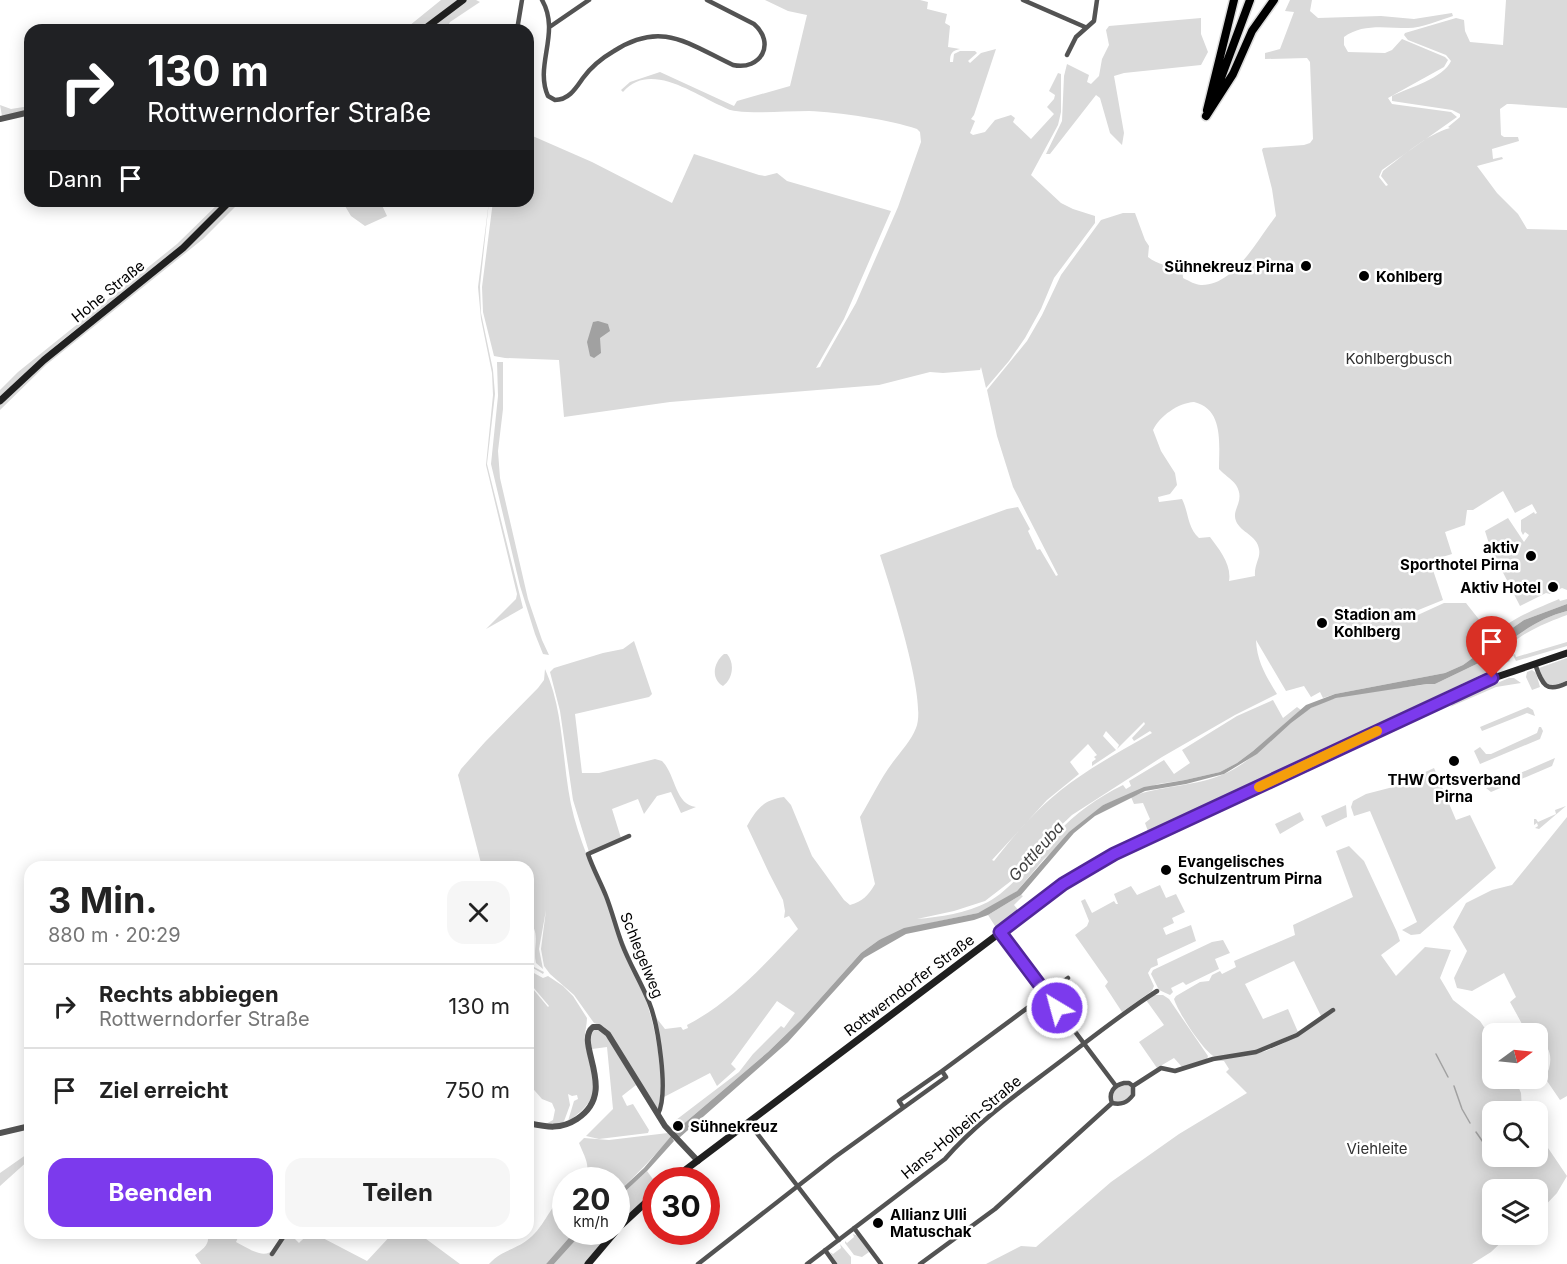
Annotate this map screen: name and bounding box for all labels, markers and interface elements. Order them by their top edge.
text: 130 m [147,45,269,96]
icon: right [48,48,126,126]
text: Rottwerndorfer Straße [147,96,431,129]
icon: arrive [114,162,147,195]
text: Dann [48,166,102,192]
street label: Hohe Straße [68,256,148,326]
place label: Sühnekreuz Pirna [1164,257,1294,276]
marker: Sühnekreuz Pirna [1299,259,1313,273]
place label: Kohlberg [1376,267,1442,286]
marker: Kohlberg [1357,269,1371,283]
park label: Kohlbergbusch [1346,349,1452,368]
place label: aktiv Sporthotel Pirna [1400,538,1519,574]
marker: aktiv Sporthotel Pirna [1524,549,1538,563]
place label: Aktiv Hotel [1460,578,1541,597]
marker: Aktiv Hotel [1546,580,1560,594]
place label: Stadion am Kohlberg [1334,605,1416,641]
marker: Stadion am Kohlberg [1315,616,1329,630]
pin [1466,616,1517,678]
icon: arrive [1475,625,1508,658]
marker: THW Ortsverband Pirna [1447,754,1461,768]
place label: THW Ortsverband Pirna [1387,770,1521,806]
water label: Gottleuba [1004,817,1068,885]
place label: Evangelisches Schulzentrum Pirna [1178,852,1322,888]
marker: Evangelisches Schulzentrum Pirna [1159,863,1173,877]
text: 3 Min. [48,878,158,922]
button: close [447,881,510,944]
street label: Schlegelweg [616,909,668,1001]
text: 880 m · 20:29 [48,923,181,947]
street label: Rottwerndorfer Straße [840,930,978,1040]
position arrow [1025,976,1089,1040]
text: Rechts abbiegen [99,981,279,1007]
icon: right [48,990,81,1023]
text: 130 m [448,993,510,1019]
text: Rottwerndorfer Straße [99,1007,310,1031]
north arrow [1482,1023,1548,1089]
map controls [1482,1023,1548,1245]
street label: Hans-Holbein-Straße [897,1071,1025,1183]
icon: arrive [48,1074,81,1107]
text: Ziel erreicht [99,1077,228,1103]
text: 750 m [445,1077,510,1103]
button: search [1482,1101,1548,1167]
place label: Sühnekreuz [690,1117,778,1136]
marker: Sühnekreuz [671,1119,685,1133]
park label: Viehleite [1346,1139,1408,1158]
button: Beenden [48,1158,273,1227]
button: Teilen [285,1158,510,1227]
speed limit sign: 30 [642,1167,720,1245]
button: layers [1482,1179,1548,1245]
text: 20 [571,1181,611,1217]
place label: Allianz Ulli Matuschak [890,1205,972,1241]
text: km/h [573,1212,609,1231]
marker: Allianz Ulli Matuschak [871,1216,885,1230]

